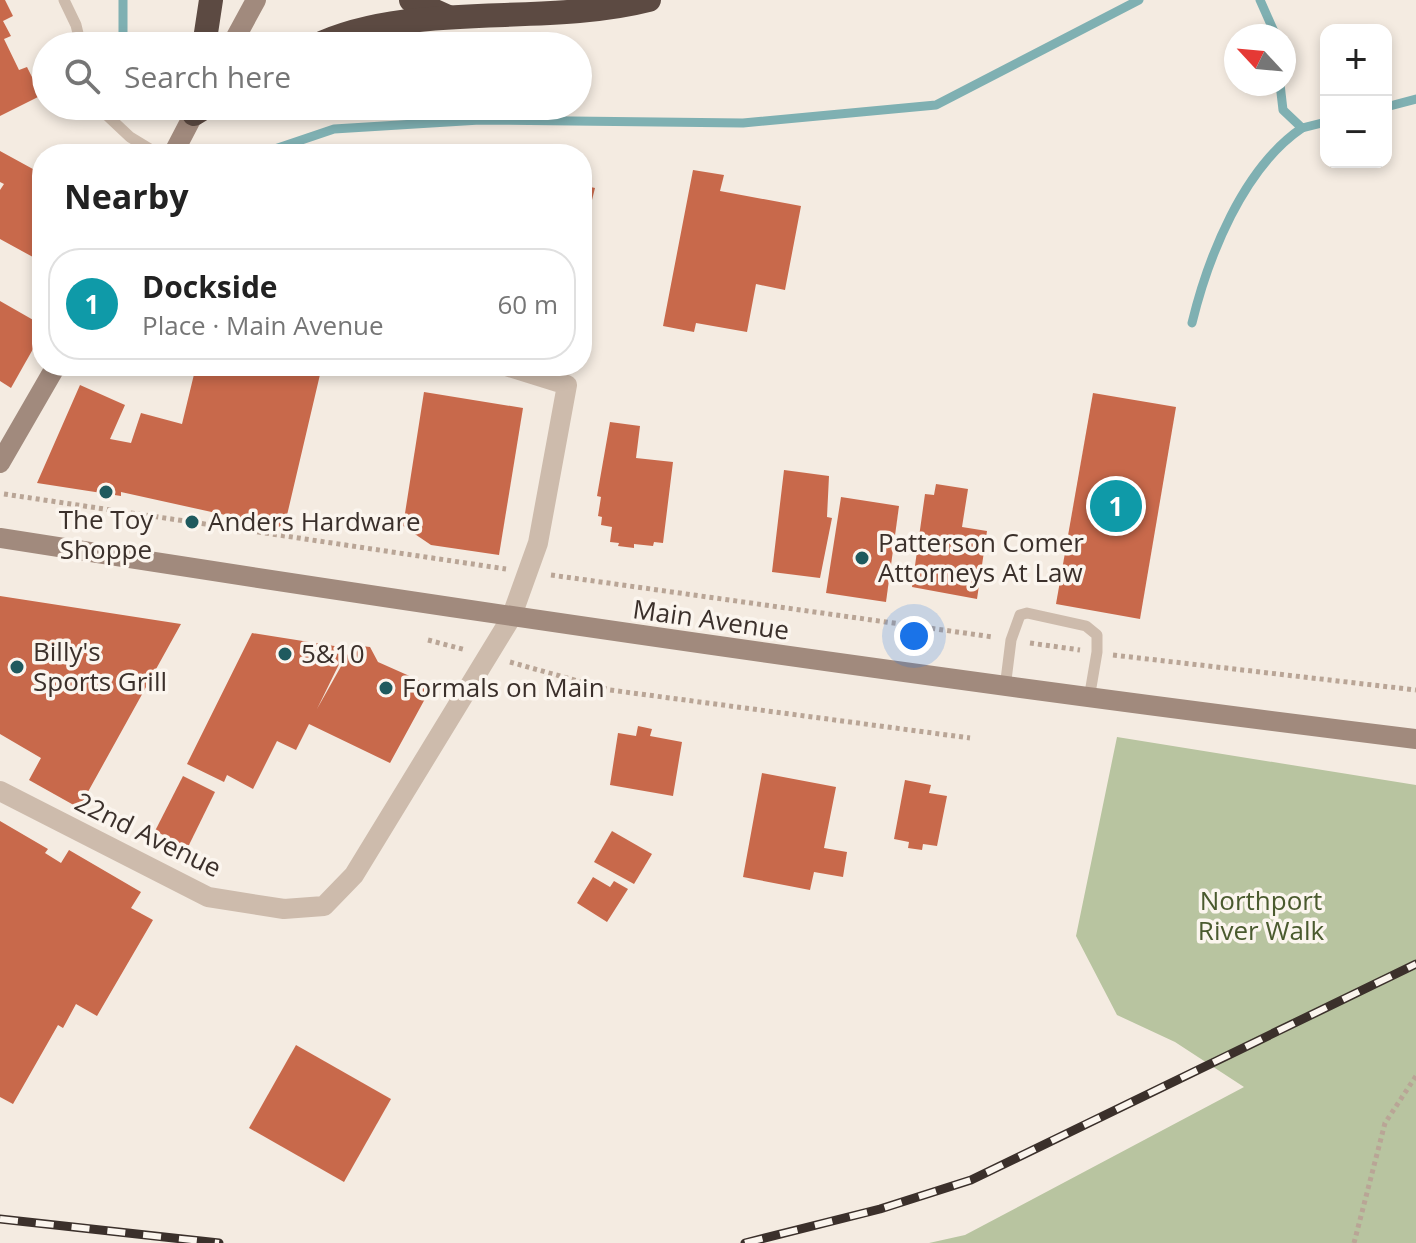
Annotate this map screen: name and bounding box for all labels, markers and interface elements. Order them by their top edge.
north arrow [1224,24,1296,96]
map controls [1320,24,1392,168]
button: + [1320,24,1392,96]
search box [32,32,592,120]
icon: search [60,54,104,98]
text: Search here [124,56,291,97]
button: − [1320,96,1392,168]
text: Nearby [64,173,189,219]
text: Dockside [142,266,278,307]
text: 1 [85,286,99,322]
text: 60 m [497,286,558,322]
text: Place · Main Avenue [142,307,384,343]
pin: 1 [1090,476,1142,536]
marker: The Toy Shoppe [97,483,115,501]
place label: The Toy Shoppe [59,501,154,567]
place label: Anders Hardware [208,503,421,539]
marker: Anders Hardware [183,513,201,531]
place label: Patterson Comer Attorneys At Law [878,524,1084,590]
marker: Patterson Comer Attorneys At Law [853,549,871,567]
street label: Main Avenue [631,590,792,648]
your location [894,616,934,656]
place label: Billy's Sports Grill [33,633,167,699]
place label: 5&10 [301,635,365,671]
marker: 5&10 [276,645,294,663]
marker: Billy's Sports Grill [8,658,26,676]
place label: Formals on Main [402,669,605,705]
marker: Formals on Main [377,679,395,697]
street label: 22nd Avenue [69,783,228,885]
park label: Northport River Walk [1198,882,1324,948]

